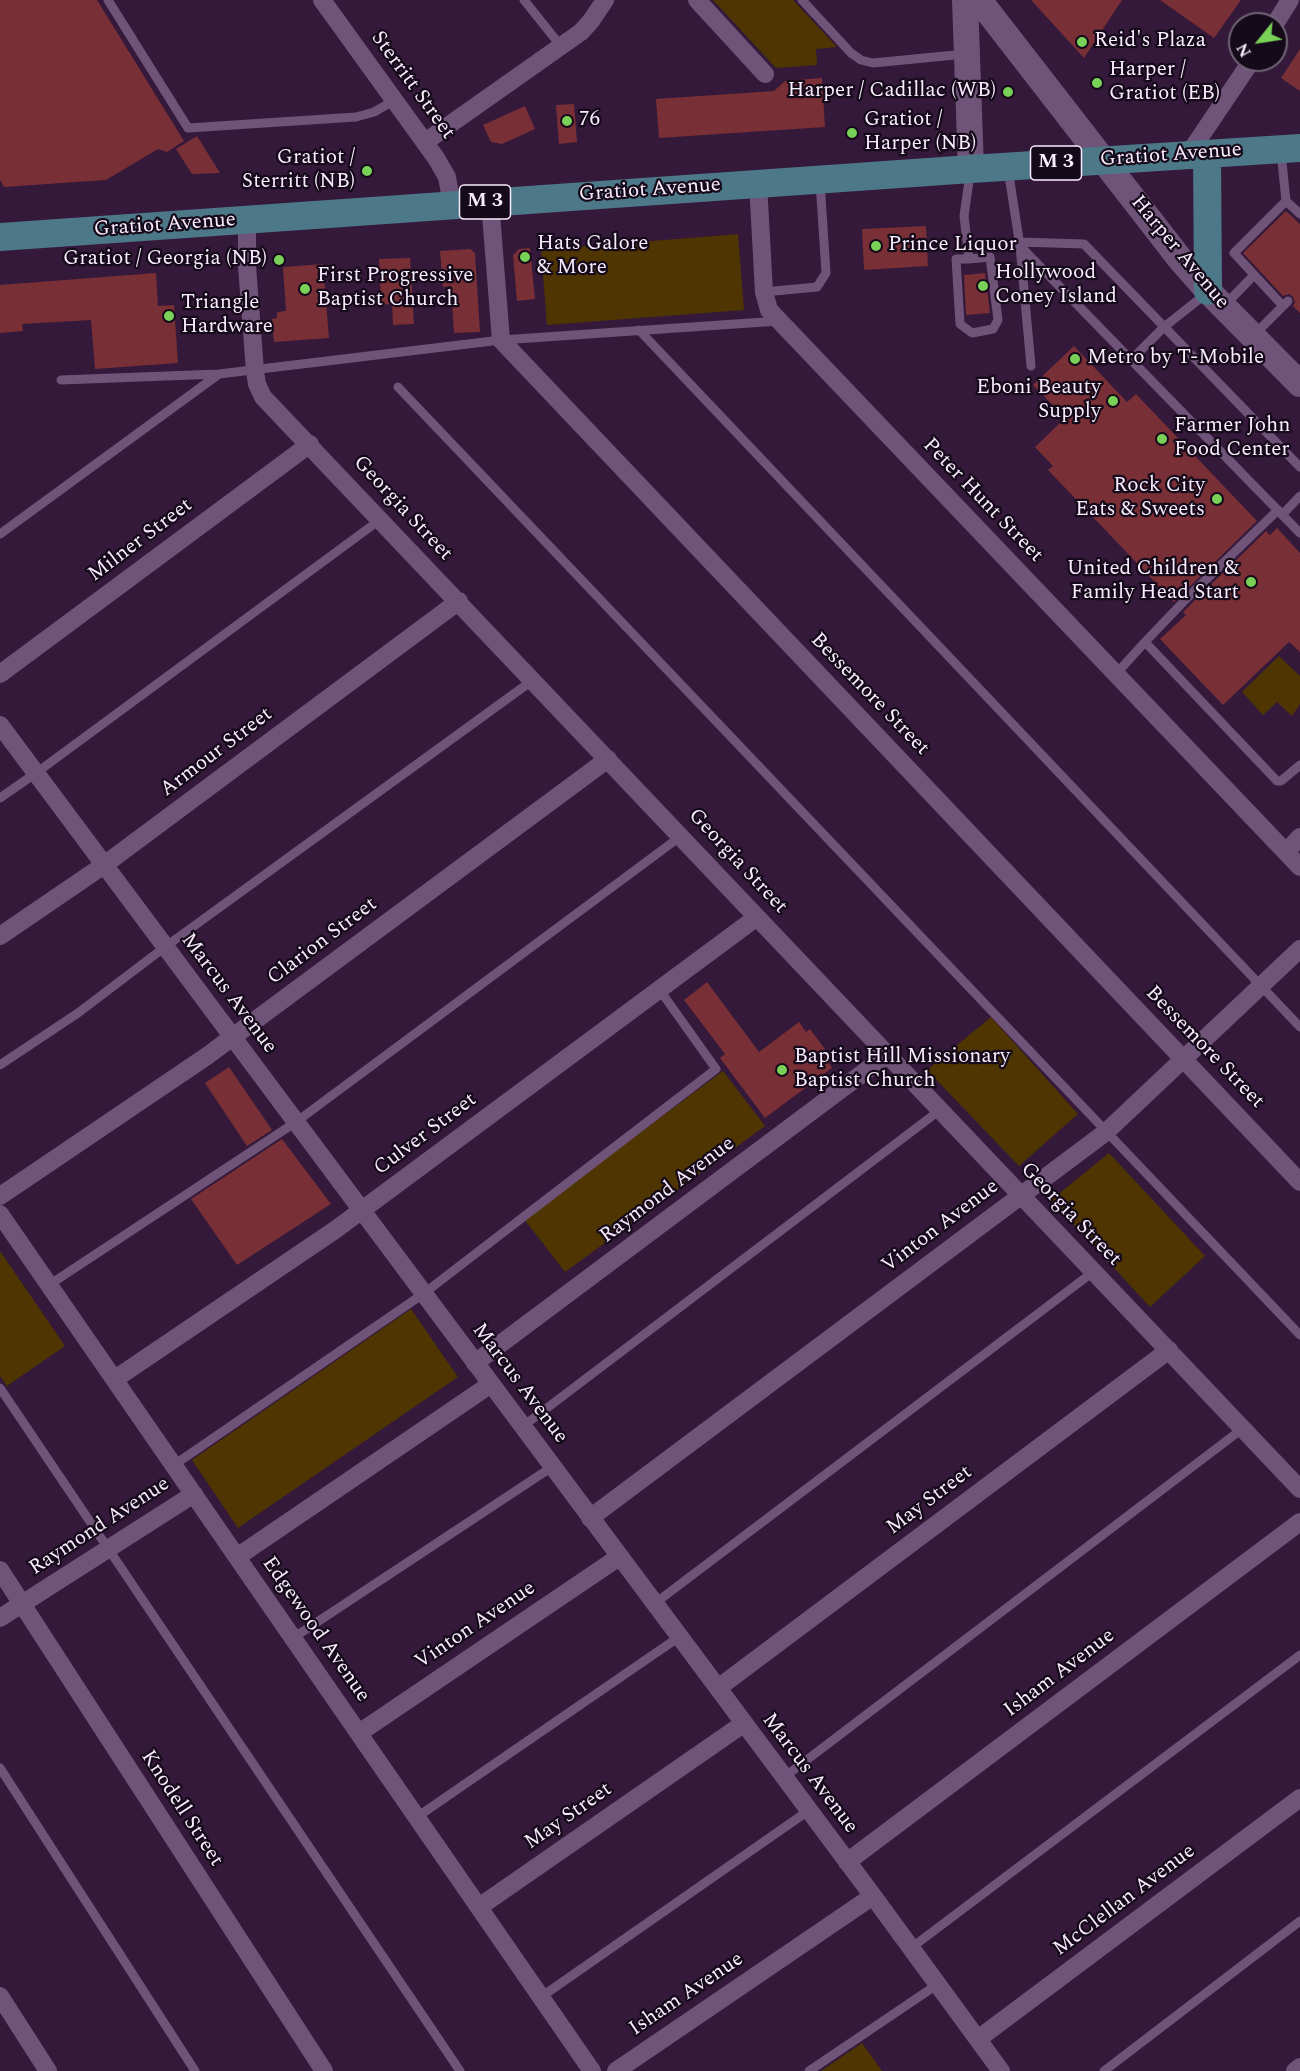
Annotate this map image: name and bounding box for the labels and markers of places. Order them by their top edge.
place label: Reid's Plaza [1094,29,1206,55]
marker: Reid's Plaza [1075,35,1089,49]
place label: Harper / Gratiot (EB) [1109,58,1220,108]
marker: Harper / Gratiot (EB) [1090,76,1104,90]
place label: Harper / Cadillac (WB) [787,79,996,105]
marker: Harper / Cadillac (WB) [1001,85,1015,99]
place label: 76 [579,108,600,134]
place label: Gratiot / Harper (NB) [864,108,976,158]
marker: 76 [560,114,574,128]
marker: Gratiot / Harper (NB) [845,126,859,140]
place label: Gratiot / Sterritt (NB) [242,146,355,196]
marker: Gratiot / Sterritt (NB) [360,164,374,178]
place label: Hats Galore & More [537,232,648,282]
place label: Prince Liquor [888,233,1017,259]
marker: Prince Liquor [869,239,883,253]
place label: Gratiot / Georgia (NB) [63,247,267,273]
marker: Hats Galore & More [518,250,532,264]
marker: Gratiot / Georgia (NB) [272,253,286,267]
place label: Hollywood Coney Island [995,261,1117,311]
place label: First Progressive Baptist Church [317,264,474,314]
marker: Hollywood Coney Island [976,279,990,293]
marker: First Progressive Baptist Church [298,282,312,296]
place label: Triangle Hardware [181,291,273,341]
marker: Triangle Hardware [162,309,176,323]
place label: Metro by T-Mobile [1087,346,1264,372]
marker: Metro by T-Mobile [1068,352,1082,366]
place label: Eboni Beauty Supply [976,376,1101,426]
marker: Eboni Beauty Supply [1106,394,1120,408]
place label: Farmer John Food Center [1174,414,1290,464]
marker: Farmer John Food Center [1155,432,1169,446]
place label: Rock City Eats & Sweets [1075,474,1205,524]
marker: Rock City Eats & Sweets [1210,492,1224,506]
place label: United Children & Family Head Start [1067,557,1239,607]
marker: United Children & Family Head Start [1244,575,1258,589]
place label: Baptist Hill Missionary Baptist Church [794,1045,1010,1095]
marker: Baptist Hill Missionary Baptist Church [775,1063,789,1077]

